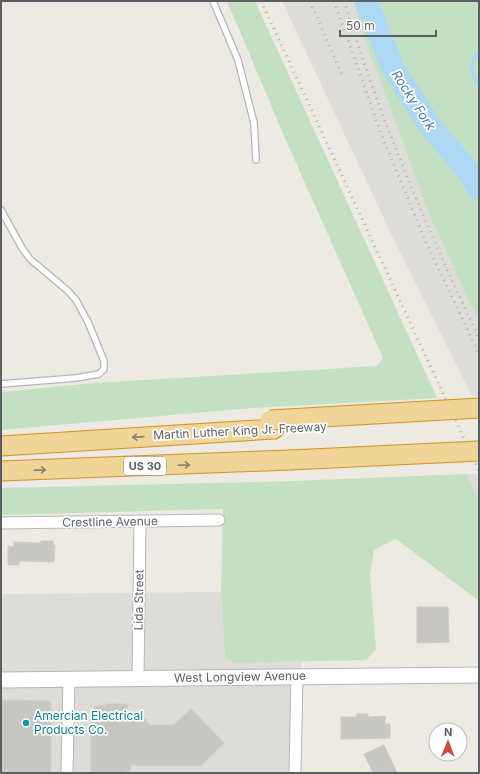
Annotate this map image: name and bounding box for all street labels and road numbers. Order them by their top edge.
street label: Martin Luther King Jr. Freeway [153,418,327,443]
road number: US 30 [124,457,166,475]
street label: Crestline Avenue [62,513,158,530]
street label: Lida Street [130,569,147,631]
street label: West Longview Avenue [174,668,306,685]

